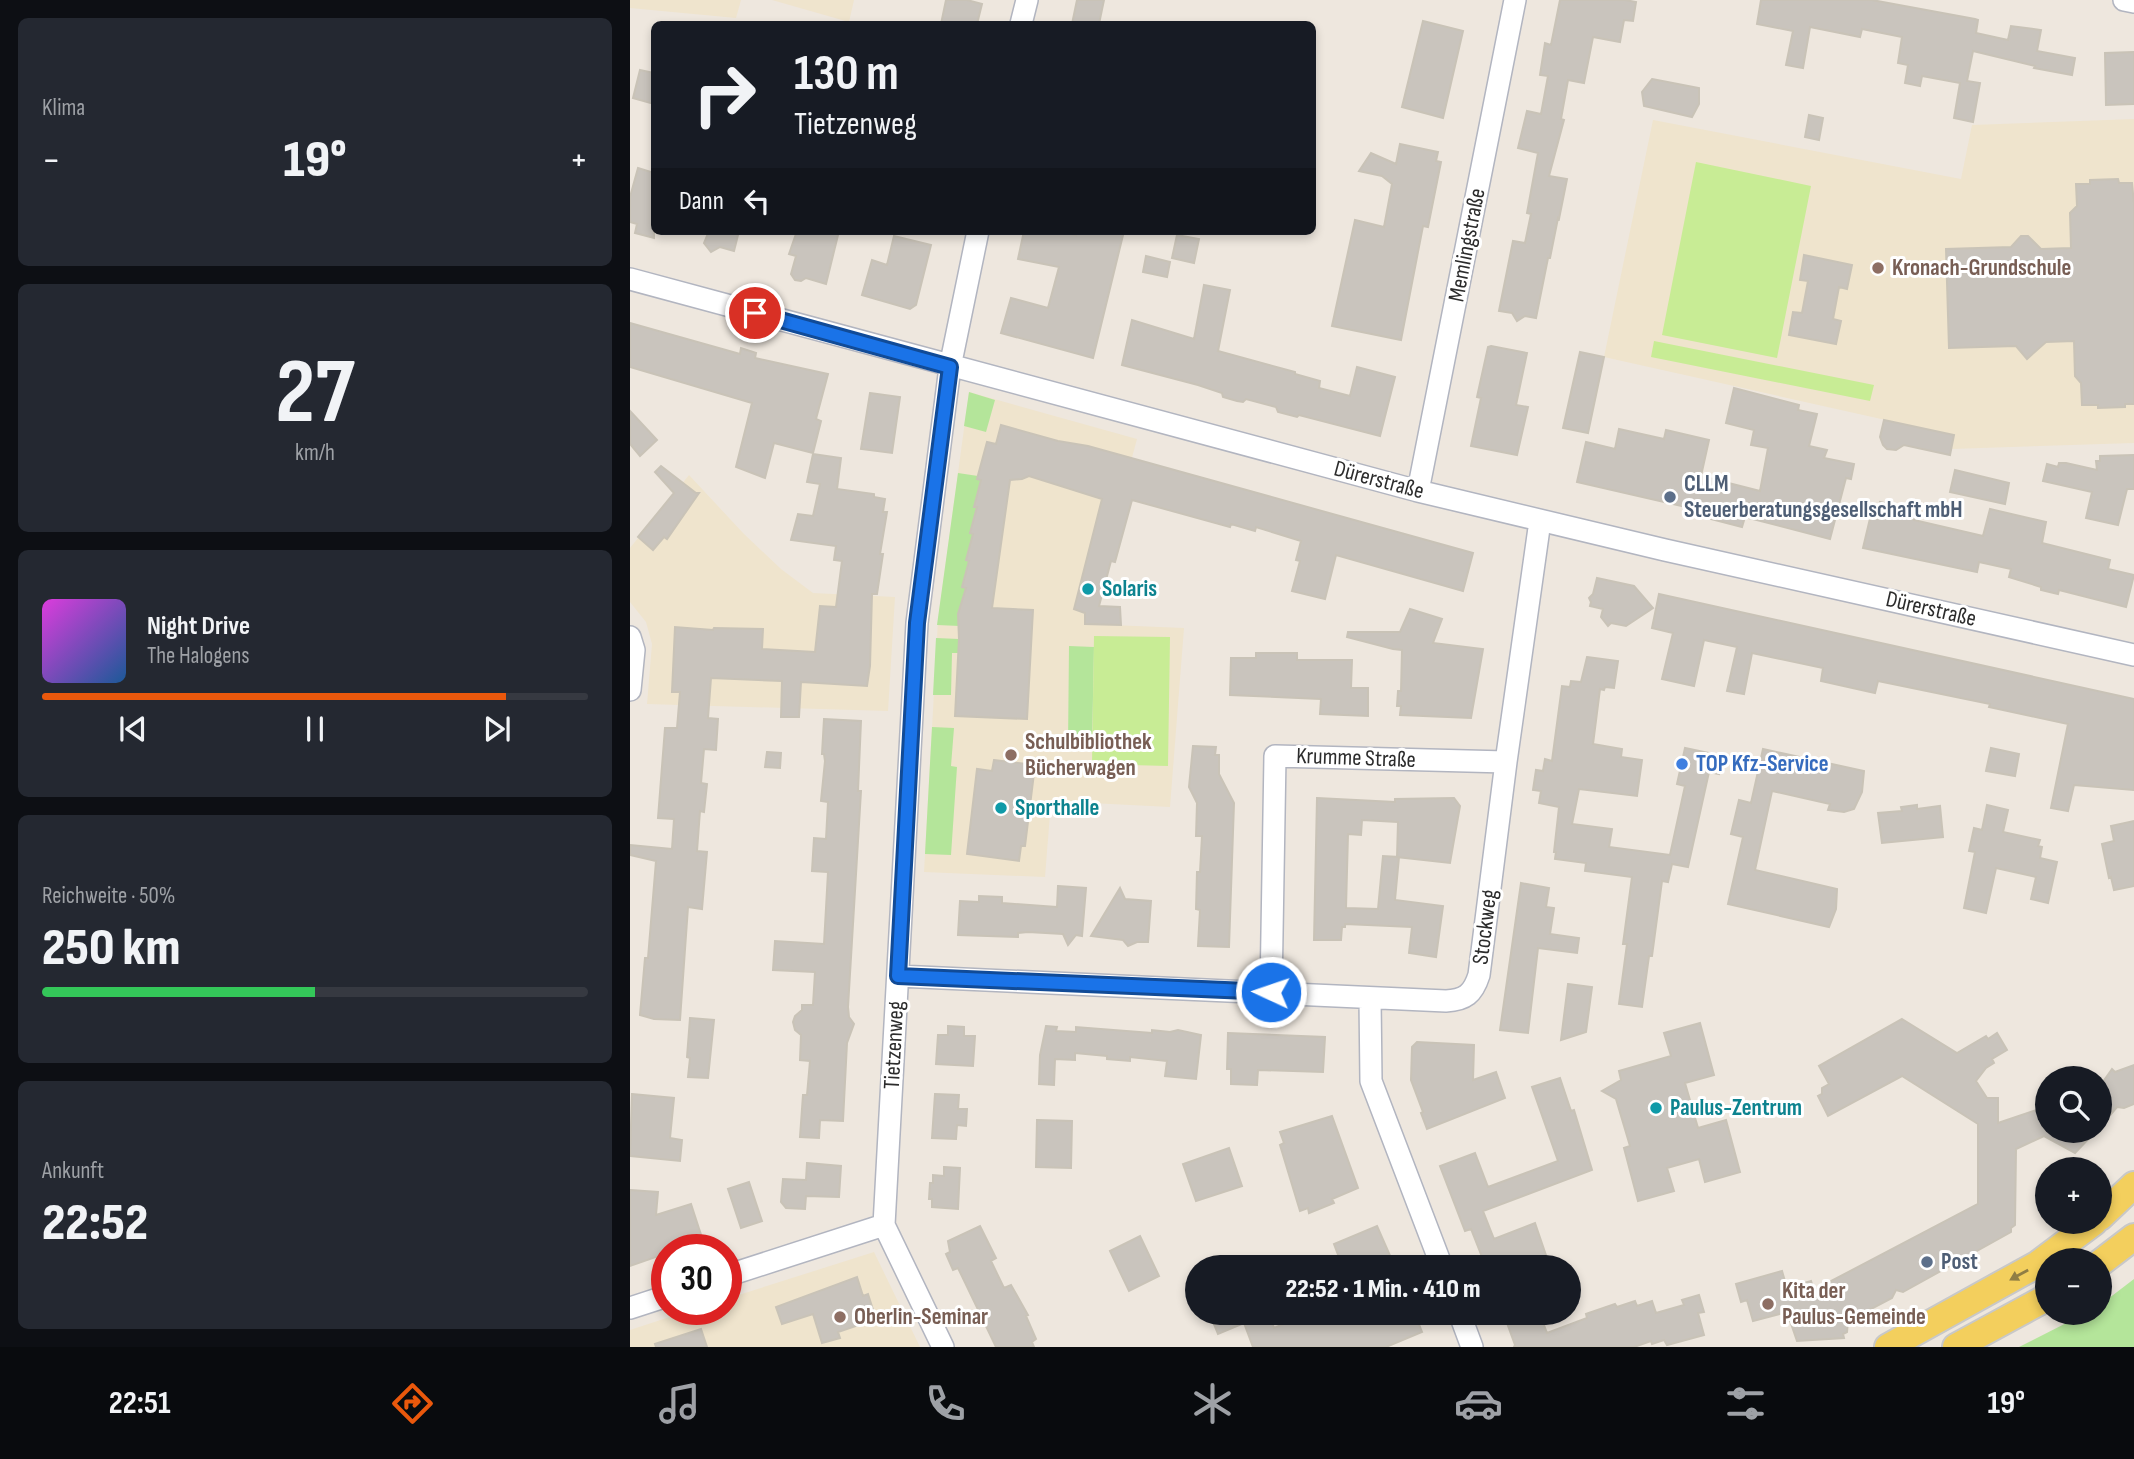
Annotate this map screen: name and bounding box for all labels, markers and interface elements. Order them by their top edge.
text: 130 m [794,45,899,104]
icon: right [679,49,770,140]
text: Klima [42,94,85,122]
text: Tietzenweg [794,105,917,144]
text: 19° [283,129,347,192]
text: − [42,138,61,183]
text: + [569,138,588,183]
icon: left [738,182,776,220]
text: Dann [679,186,724,217]
street label: Memlingstraße [1442,186,1492,304]
place label: Kronach-Grundschule [1892,254,2071,282]
marker: Kronach-Grundschule [1870,260,1886,276]
pin [725,283,785,343]
icon: arrive [736,294,774,332]
text: 27 [275,339,355,448]
text: km/h [295,439,335,467]
street label: Dürerstraße [1331,455,1427,505]
place label: CLLM Steuerberatungsgesellschaft mbH [1684,470,1962,524]
marker: CLLM Steuerberatungsgesellschaft mbH [1662,489,1678,505]
place label: Solaris [1102,575,1157,603]
marker: Solaris [1080,581,1096,597]
street label: Dürerstraße [1883,585,1979,633]
text: Night Drive [147,611,250,642]
text: The Halogens [147,642,250,670]
icon: previous [114,710,152,748]
icon: pause [296,710,334,748]
icon: next [478,710,516,748]
place label: Schulbibliothek Bücherwagen [1025,728,1152,782]
street label: Krumme Straße [1296,742,1416,774]
marker: Schulbibliothek Bücherwagen [1003,747,1019,763]
place label: TOP Kfz-Service [1696,750,1829,778]
marker: TOP Kfz-Service [1674,756,1690,772]
place label: Sporthalle [1015,794,1099,822]
marker: Sporthalle [993,800,1009,816]
text: Reichweite · 50% [42,882,175,910]
street label: Stockweg [1467,888,1503,966]
text: 250 km [42,917,180,980]
position arrow [1234,955,1308,1029]
street label: Tietzenweg [878,1000,910,1090]
map controls [2035,1066,2112,1325]
button: search [2035,1066,2112,1143]
place label: Paulus-Zentrum [1670,1094,1802,1122]
marker: Paulus-Zentrum [1648,1100,1664,1116]
text: Ankunft [42,1157,104,1185]
button: + [2035,1157,2112,1234]
text: 22:52 [42,1192,148,1255]
speed limit sign: 30 [651,1234,742,1325]
place label: Post [1941,1248,1978,1276]
button: − [2035,1248,2112,1325]
marker: Post [1919,1254,1935,1270]
one-way arrow [2009,1269,2028,1281]
text: 22:52 · 1 Min. · 410 m [1285,1274,1481,1305]
place label: Kita der Paulus-Gemeinde [1782,1277,1926,1331]
marker: Kita der Paulus-Gemeinde [1760,1296,1776,1312]
place label: Oberlin-Seminar [854,1303,988,1331]
marker: Oberlin-Seminar [832,1309,848,1325]
icon: directions [388,1379,437,1428]
icon: music [655,1379,704,1428]
icon: phone [921,1379,970,1428]
icon: climate [1188,1379,1237,1428]
icon: car [1454,1379,1503,1428]
icon: filters [1721,1379,1770,1428]
text: 22:51 [109,1384,171,1423]
text: 19° [1987,1384,2025,1423]

